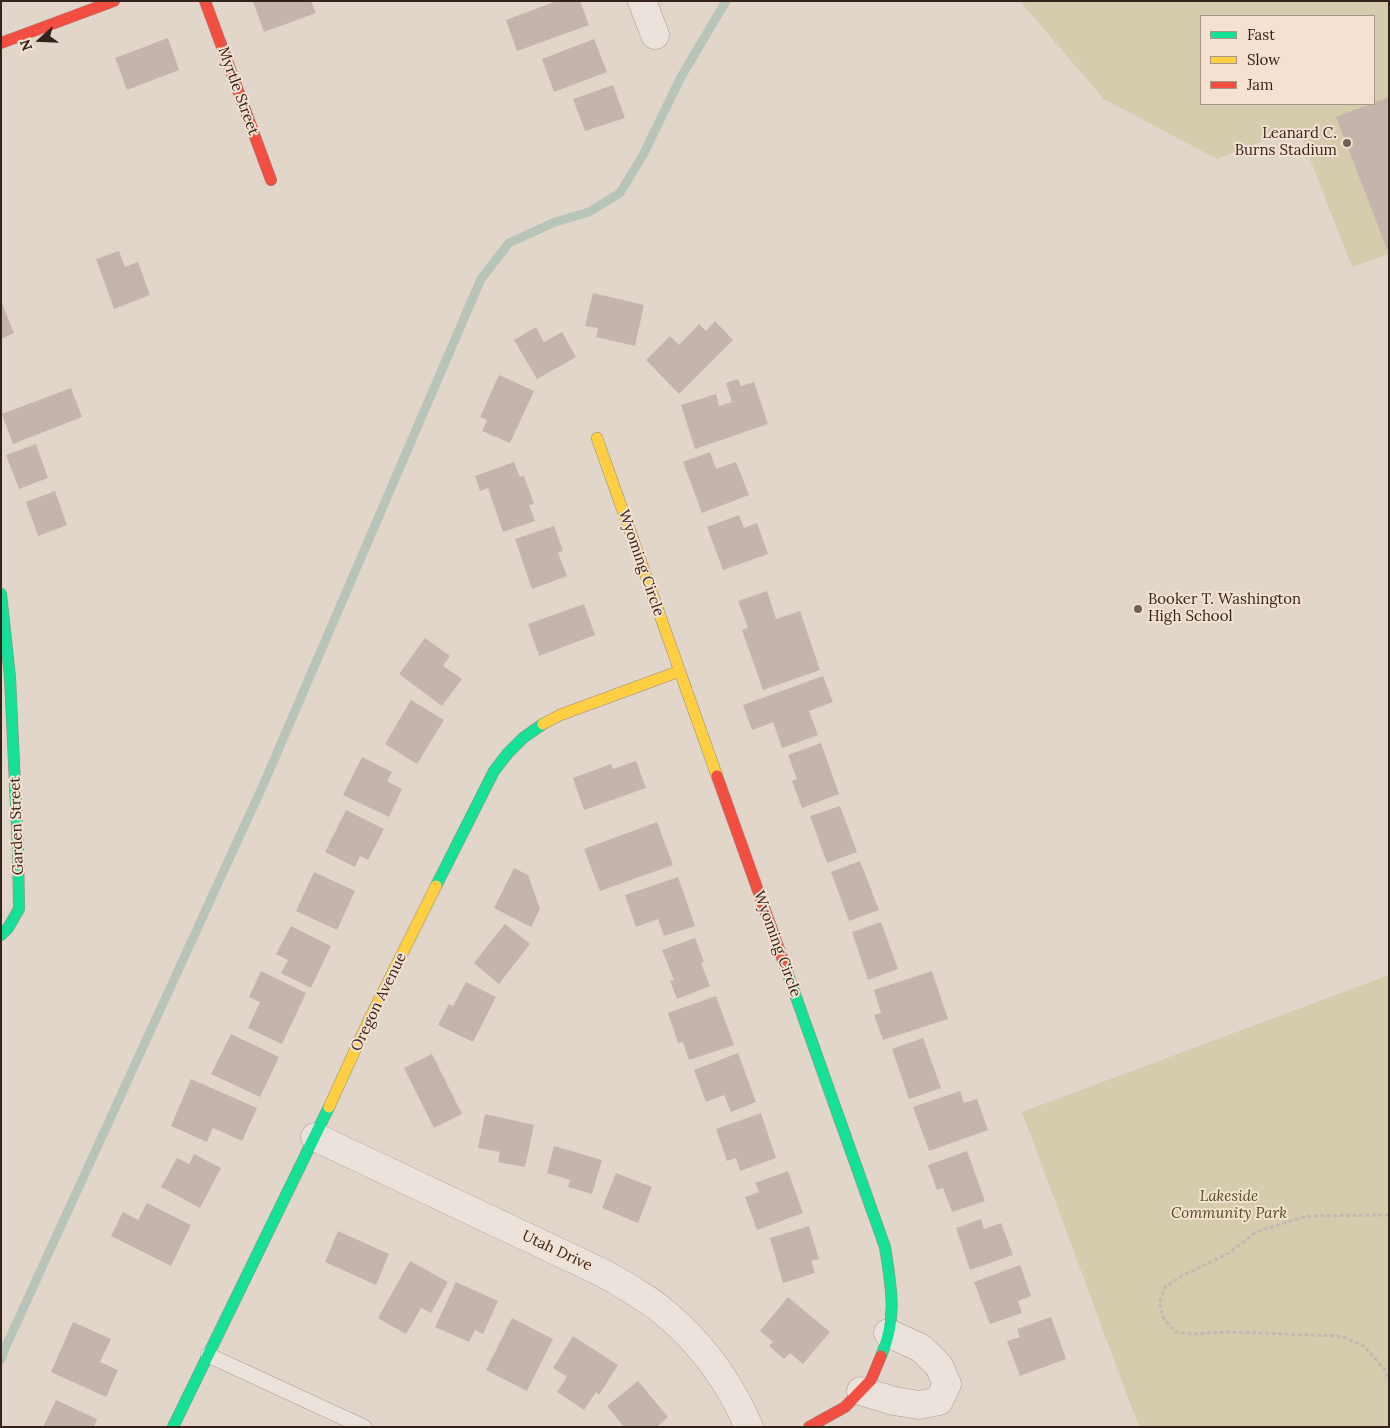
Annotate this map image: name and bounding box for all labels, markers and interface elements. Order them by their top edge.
north arrow [15,15,65,65]
legend [1200,15,1375,105]
text: Fast [1247,25,1275,44]
text: N [16,37,36,53]
street label: Myrtle Street [214,44,262,138]
text: Slow [1247,50,1280,69]
text: Jam [1247,75,1274,94]
place label: Leanard C. Burns Stadium [1235,125,1337,160]
marker: Leanard C. Burns Stadium [1341,137,1353,149]
street label: Wyoming Circle [614,507,668,619]
place label: Booker T. Washington High School [1148,591,1301,626]
marker: Booker T. Washington High School [1132,603,1144,615]
street label: Garden Street [6,777,28,875]
street label: Wyoming Circle [749,889,805,999]
street label: Oregon Avenue [347,950,411,1054]
park label: Lakeside Community Park [1171,1188,1287,1223]
street label: Utah Drive [519,1227,595,1275]

